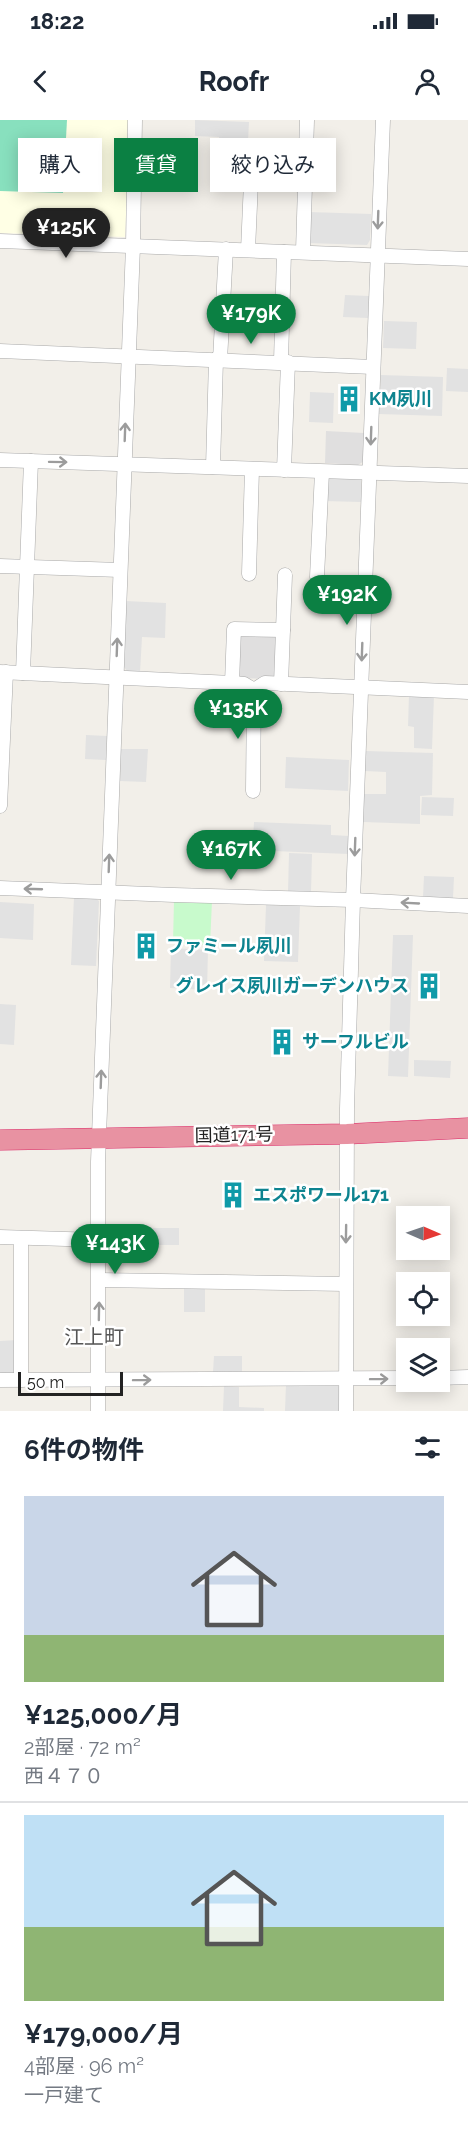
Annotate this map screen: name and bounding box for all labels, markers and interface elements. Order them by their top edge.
text: 18:22 [30,8,84,34]
icon: back [24,65,57,98]
icon: person [411,65,444,98]
text: Roofr [199,66,269,97]
chip: 購入 [18,138,102,192]
chip: 賃貸 [114,138,198,192]
chip: 絞り込み [210,138,336,192]
pin: ¥125K [24,208,108,259]
one-way arrow [372,210,384,230]
text: ¥125K [36,215,96,239]
pin: ¥179K [209,294,293,345]
text: ¥179K [221,301,281,325]
building icon: KM夙川 [334,384,364,414]
place label: KM夙川 [369,388,433,409]
one-way arrow [119,422,131,442]
one-way arrow [365,426,377,446]
one-way arrow [48,456,68,468]
pin: ¥192K [305,575,389,626]
text: ¥192K [317,582,377,606]
one-way arrow [112,638,123,658]
one-way arrow [356,642,368,662]
pin: ¥135K [196,689,280,740]
text: ¥135K [208,696,268,720]
pin: ¥167K [189,830,273,881]
one-way arrow [349,836,360,856]
text: ¥167K [201,837,261,861]
one-way arrow [103,854,115,874]
one-way arrow [24,883,44,894]
one-way arrow [401,897,421,908]
building icon: ファミール夙川 [131,931,161,961]
place label: ファミール夙川 [166,935,292,956]
building icon: グレイス夙川ガーデンハウス [414,971,444,1001]
place label: グレイス夙川ガーデンハウス [176,975,409,996]
building icon: サーフルビル [267,1027,297,1057]
place label: サーフルビル [302,1031,409,1052]
one-way arrow [96,1070,107,1090]
street label: 国道171号 [194,1123,274,1146]
building icon: エスポワール171 [218,1180,248,1210]
place label: エスポワール171 [253,1184,389,1205]
north arrow [396,1206,450,1260]
map controls [396,1206,450,1392]
pin: ¥143K [73,1224,157,1275]
one-way arrow [340,1224,352,1244]
text: ¥143K [85,1231,145,1255]
button: locate [396,1272,450,1326]
one-way arrow [93,1301,105,1321]
district label: 江上町 [64,1325,124,1349]
button: layers [396,1338,450,1392]
scale bar [18,1369,123,1396]
text: 50 m [27,1373,64,1392]
one-way arrow [369,1373,389,1385]
one-way arrow [132,1374,152,1386]
icon: filters [411,1431,444,1464]
text: 6件の物件 [24,1435,144,1465]
icon: home [180,1535,288,1643]
text: ¥125,000/月 [24,1700,182,1730]
text: 2部屋 · 72 m² [24,1735,141,1759]
text: 西４７０ [24,1764,104,1788]
icon: home [180,1854,288,1962]
text: ¥179,000/月 [24,2019,183,2049]
text: 4部屋 · 96 m² [24,2054,144,2078]
text: 一戸建て [24,2083,104,2107]

